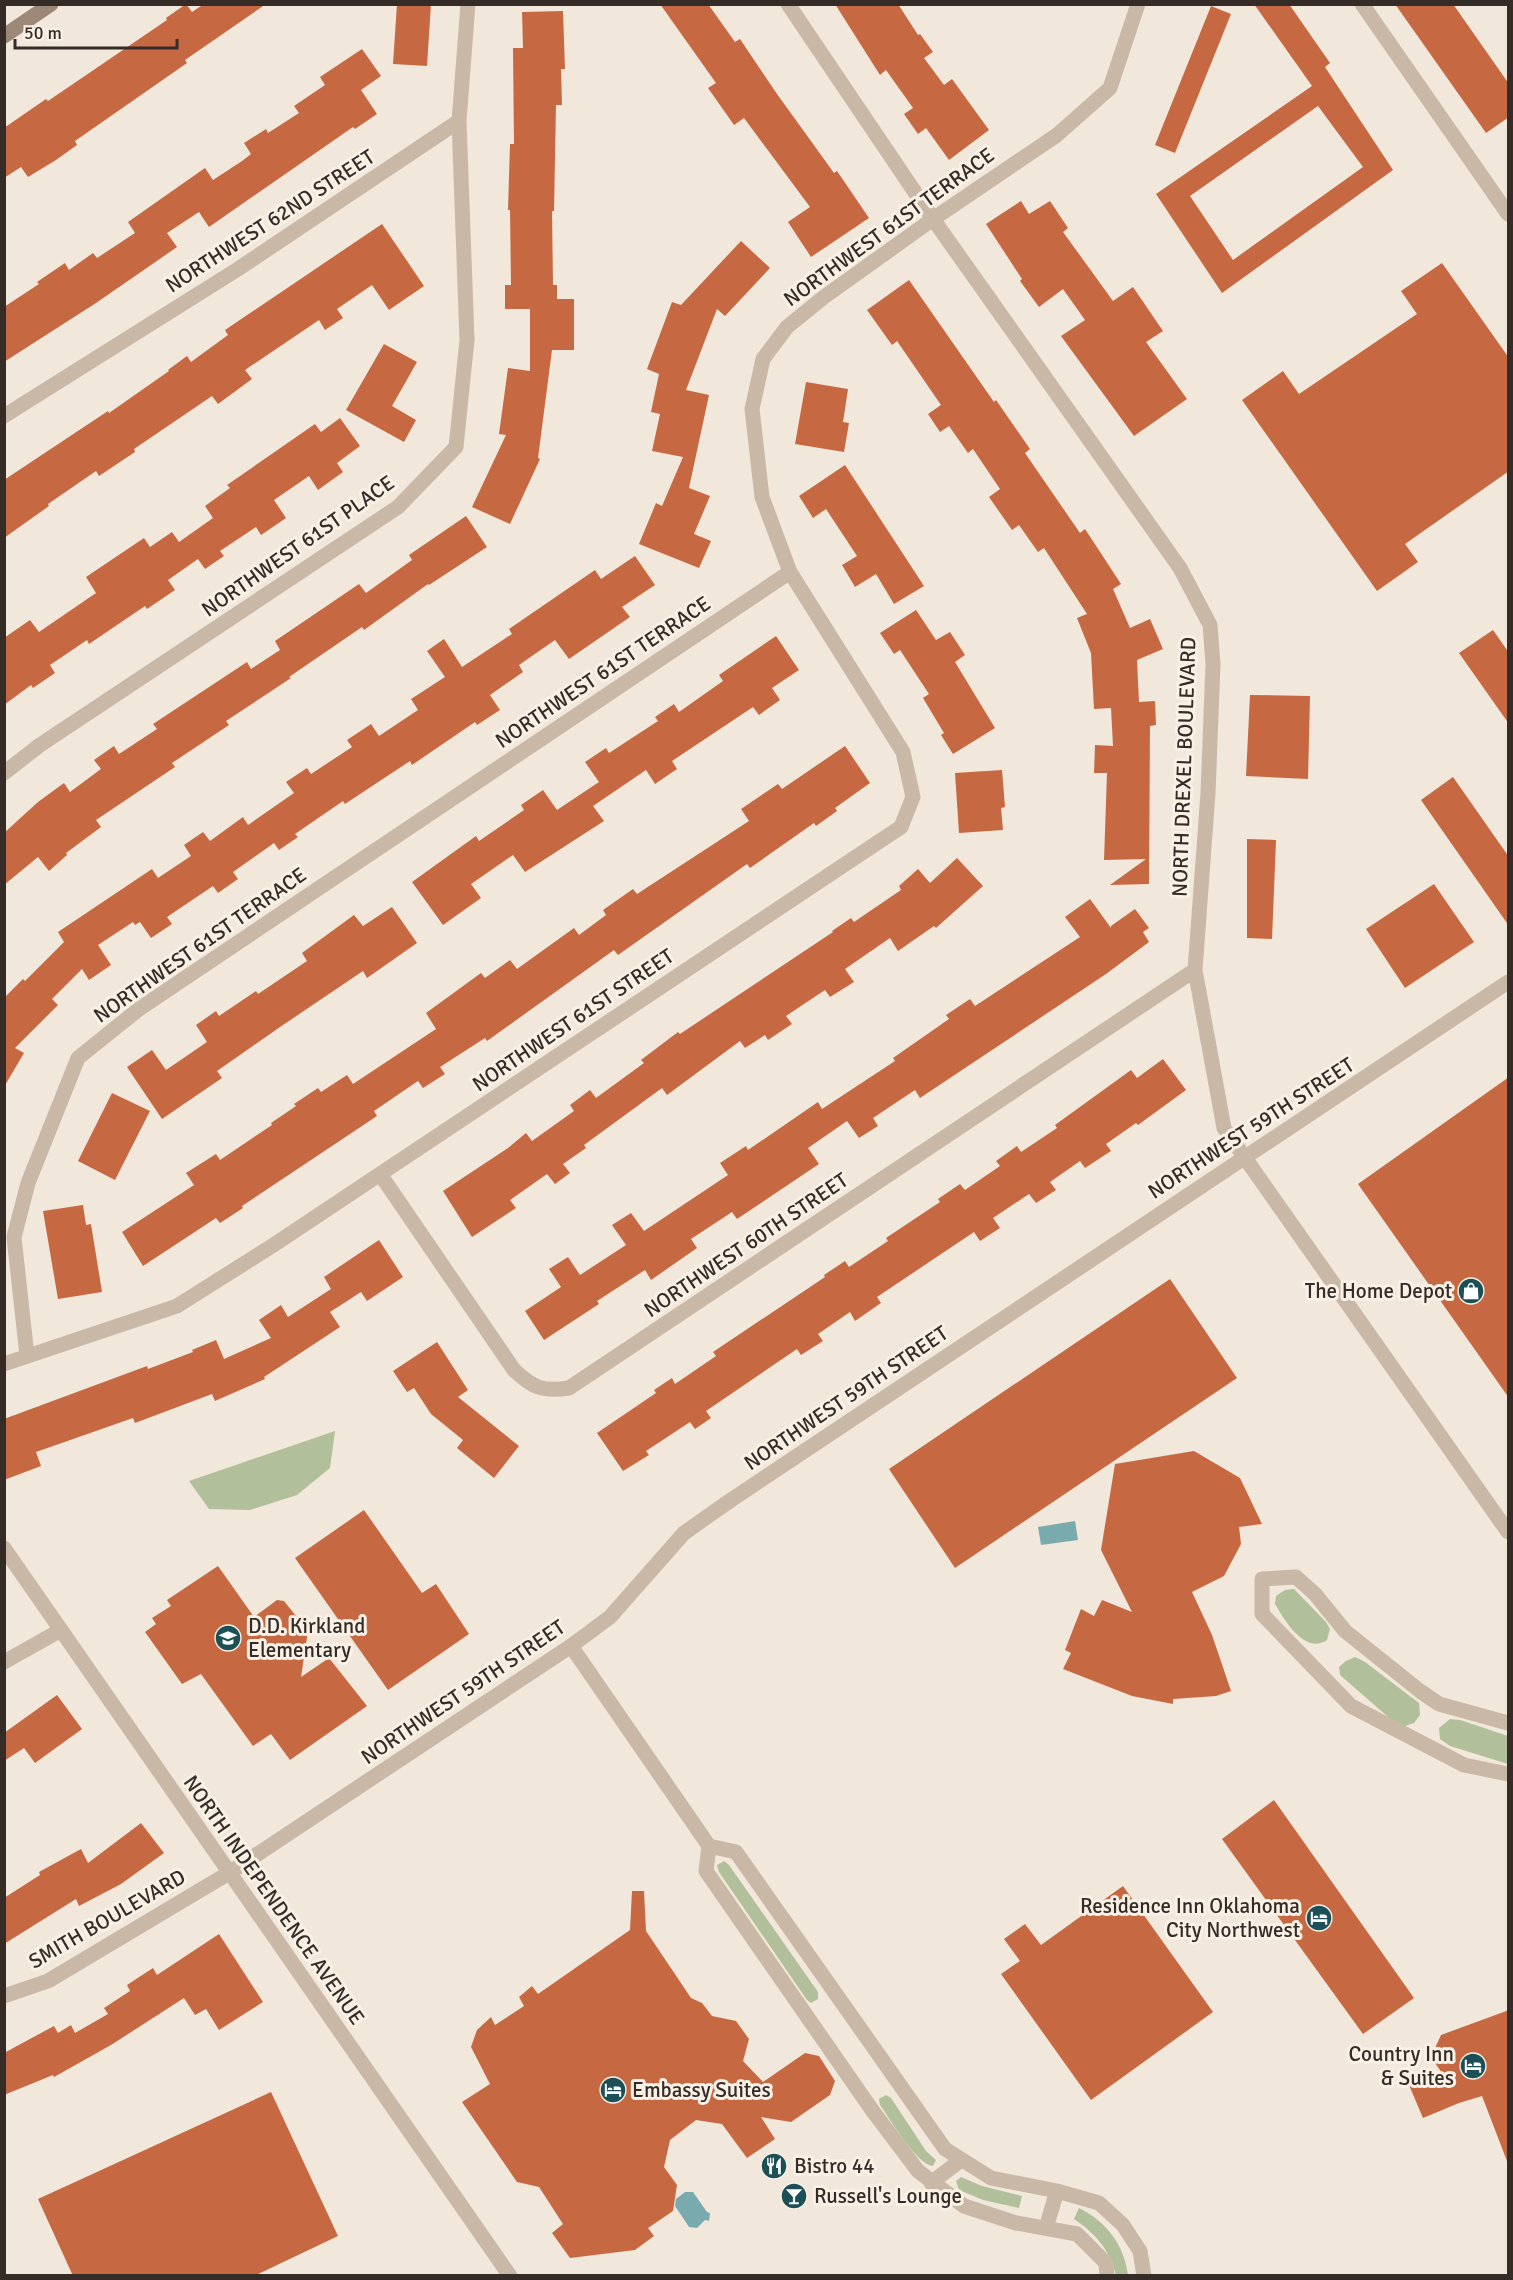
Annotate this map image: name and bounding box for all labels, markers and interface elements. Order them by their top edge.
scale bar [15,12,177,50]
text: 50 m [24,22,62,44]
street label: NORTHWEST 61ST TERRACE [779,142,999,312]
street label: NORTHWEST 62ND STREET [161,143,380,298]
street label: NORTHWEST 61ST PLACE [197,470,399,622]
street label: NORTHWEST 61ST TERRACE [490,590,716,754]
street label: NORTH DREXEL BOULEVARD [1166,636,1202,898]
street label: NORTHWEST 61ST TERRACE [88,861,312,1029]
street label: NORTHWEST 61ST STREET [467,942,679,1097]
street label: NORTHWEST 59TH STREET [1143,1051,1360,1204]
street label: NORTHWEST 60TH STREET [639,1167,854,1323]
shop icon: The Home Depot [1456,1276,1486,1306]
place label: The Home Depot [1305,1278,1452,1304]
street label: NORTHWEST 59TH STREET [739,1320,954,1476]
place label: D.D. Kirkland Elementary [248,1613,365,1663]
street label: NORTHWEST 59TH STREET [356,1614,571,1770]
school or university icon: D.D. Kirkland Elementary [213,1623,243,1653]
street label: NORTH INDEPENDENCE AVENUE [178,1770,370,2030]
street label: SMITH BOULEVARD [24,1864,190,1974]
place label: Residence Inn Oklahoma City Northwest [1080,1893,1300,1943]
hotel icon: Residence Inn Oklahoma City Northwest [1304,1903,1334,1933]
place label: Country Inn & Suites [1348,2041,1454,2091]
hotel icon: Country Inn & Suites [1458,2051,1488,2081]
hotel icon: Embassy Suites [598,2075,628,2105]
place label: Embassy Suites [632,2077,771,2103]
restaurant icon: Bistro 44 [759,2151,789,2181]
place label: Bistro 44 [794,2153,874,2179]
bar icon: Russell's Lounge [779,2181,809,2211]
place label: Russell's Lounge [814,2183,962,2209]

